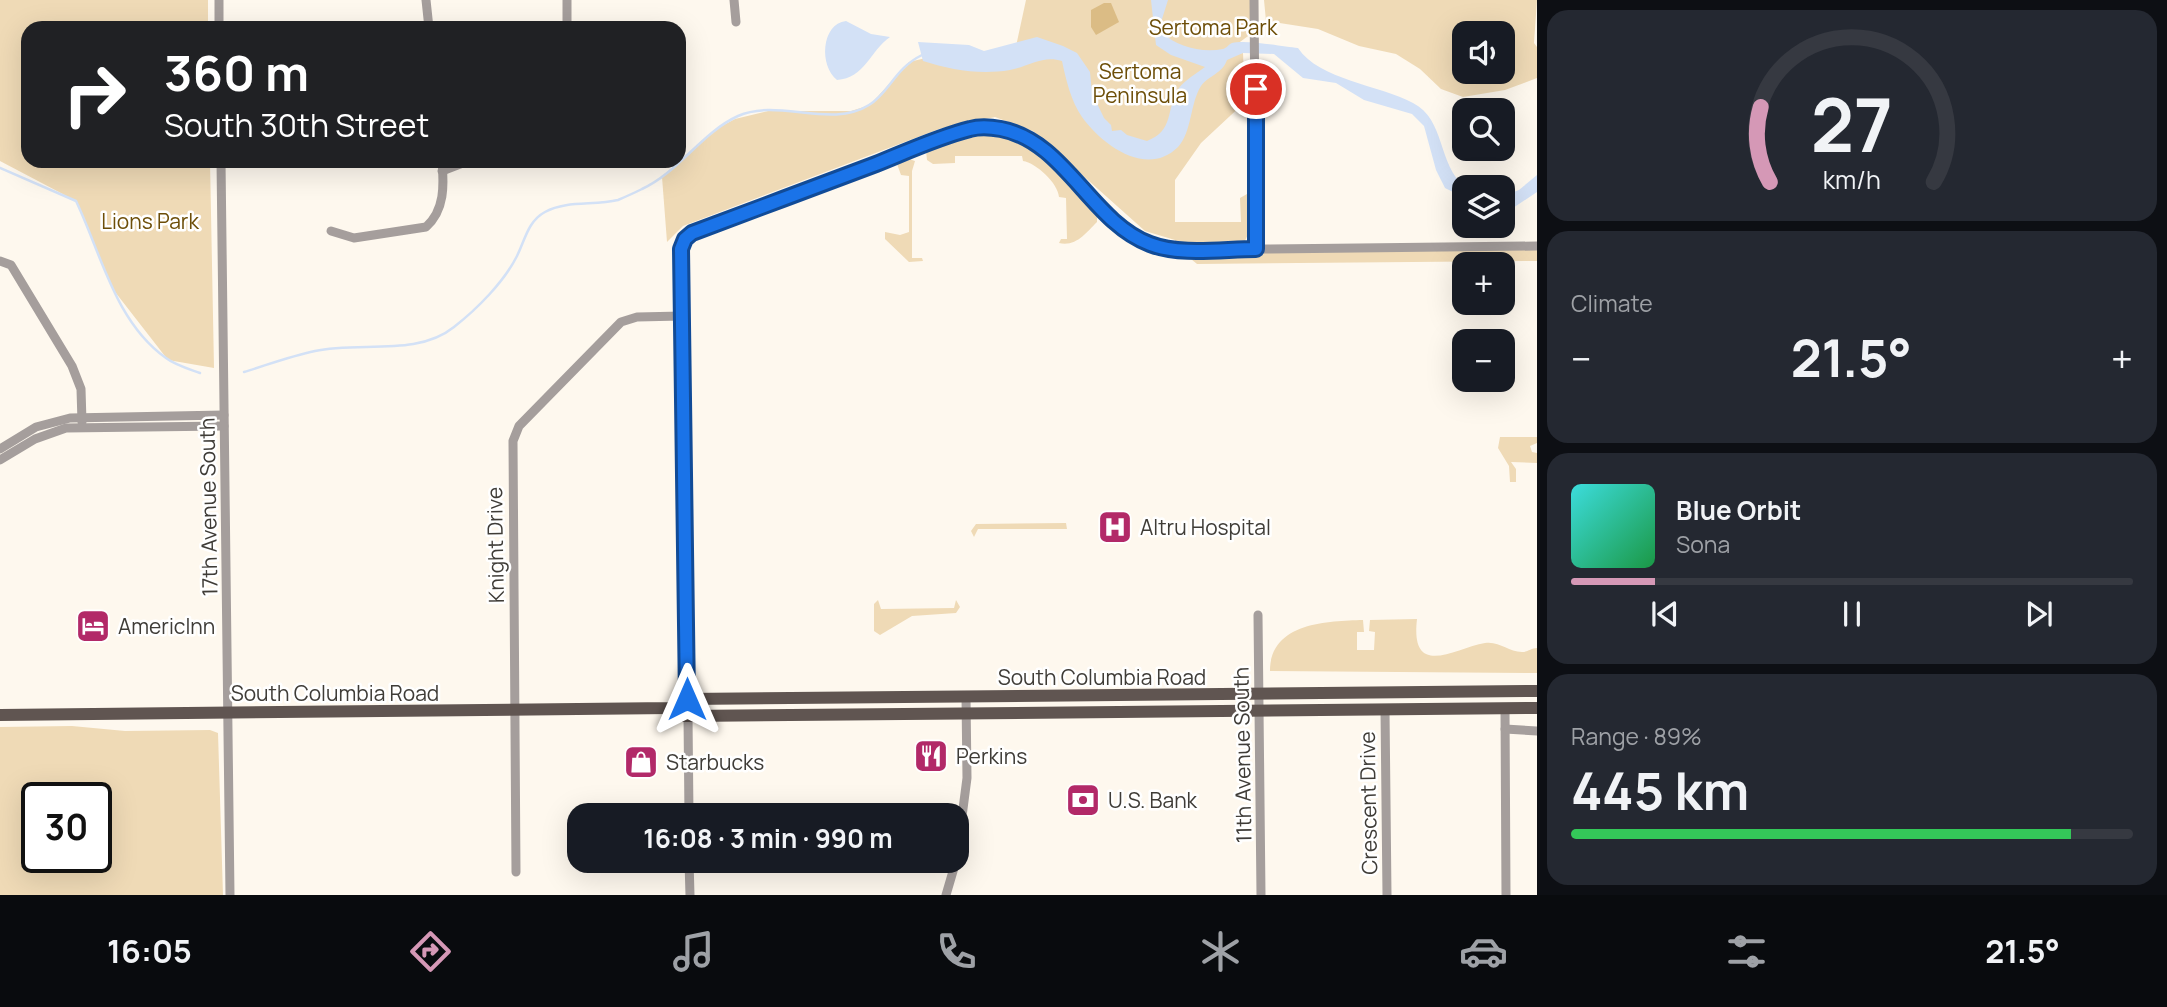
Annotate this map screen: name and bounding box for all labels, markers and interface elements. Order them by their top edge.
park label: Sertoma Park [1149,13,1278,41]
map controls [1452,21,1515,392]
button: sound [1452,21,1515,84]
text: 360 m [164,39,309,106]
icon: right [49,49,140,140]
park label: Sertoma Peninsula [1093,57,1187,109]
pin [1226,59,1286,119]
icon: arrive [1237,70,1275,108]
text: 27 [1811,74,1893,174]
button: search [1452,98,1515,161]
text: South 30th Street [164,103,429,147]
text: km/h [1823,161,1881,196]
button: layers [1452,175,1515,238]
park label: Lions Park [101,207,199,235]
button: + [1452,252,1515,315]
text: Climate [1571,287,1653,319]
text: 21.5° [1791,322,1912,393]
button: − [1452,329,1515,392]
text: − [1571,332,1592,384]
text: + [2111,332,2133,384]
street label: 17th Avenue South [192,417,224,597]
street label: Knight Drive [480,487,510,603]
text: Blue Orbit [1676,492,1801,528]
hospital icon: Altru Hospital [1096,508,1134,546]
place label: Altru Hospital [1140,513,1271,541]
text: Sona [1676,528,1730,560]
icon: previous [1646,595,1684,633]
icon: pause [1833,595,1871,633]
icon: next [2020,595,2058,633]
hotel icon: AmericInn [74,607,112,645]
place label: AmericInn [118,612,215,640]
position arrow [650,662,724,736]
street label: South Columbia Road [998,663,1206,691]
street label: 11th Avenue South [1226,667,1258,843]
street label: South Columbia Road [231,679,439,707]
text: Range · 89% [1571,720,1702,752]
street label: Crescent Drive [1353,731,1383,875]
restaurant icon: Perkins [912,737,950,775]
place label: Perkins [956,742,1027,770]
shop icon: Starbucks [622,743,660,781]
place label: Starbucks [666,748,764,776]
text: 445 km [1571,755,1749,826]
bank icon: U.S. Bank [1064,781,1102,819]
speed limit sign: 30 [21,782,112,873]
place label: U.S. Bank [1108,786,1198,814]
text: 16:08 · 3 min · 990 m [643,820,893,856]
icon: directions [406,927,455,976]
icon: music [669,927,718,976]
icon: phone [932,927,981,976]
icon: climate [1196,927,1245,976]
icon: car [1459,927,1508,976]
icon: filters [1722,927,1771,976]
text: 16:05 [107,929,192,973]
text: 21.5° [1985,929,2060,973]

